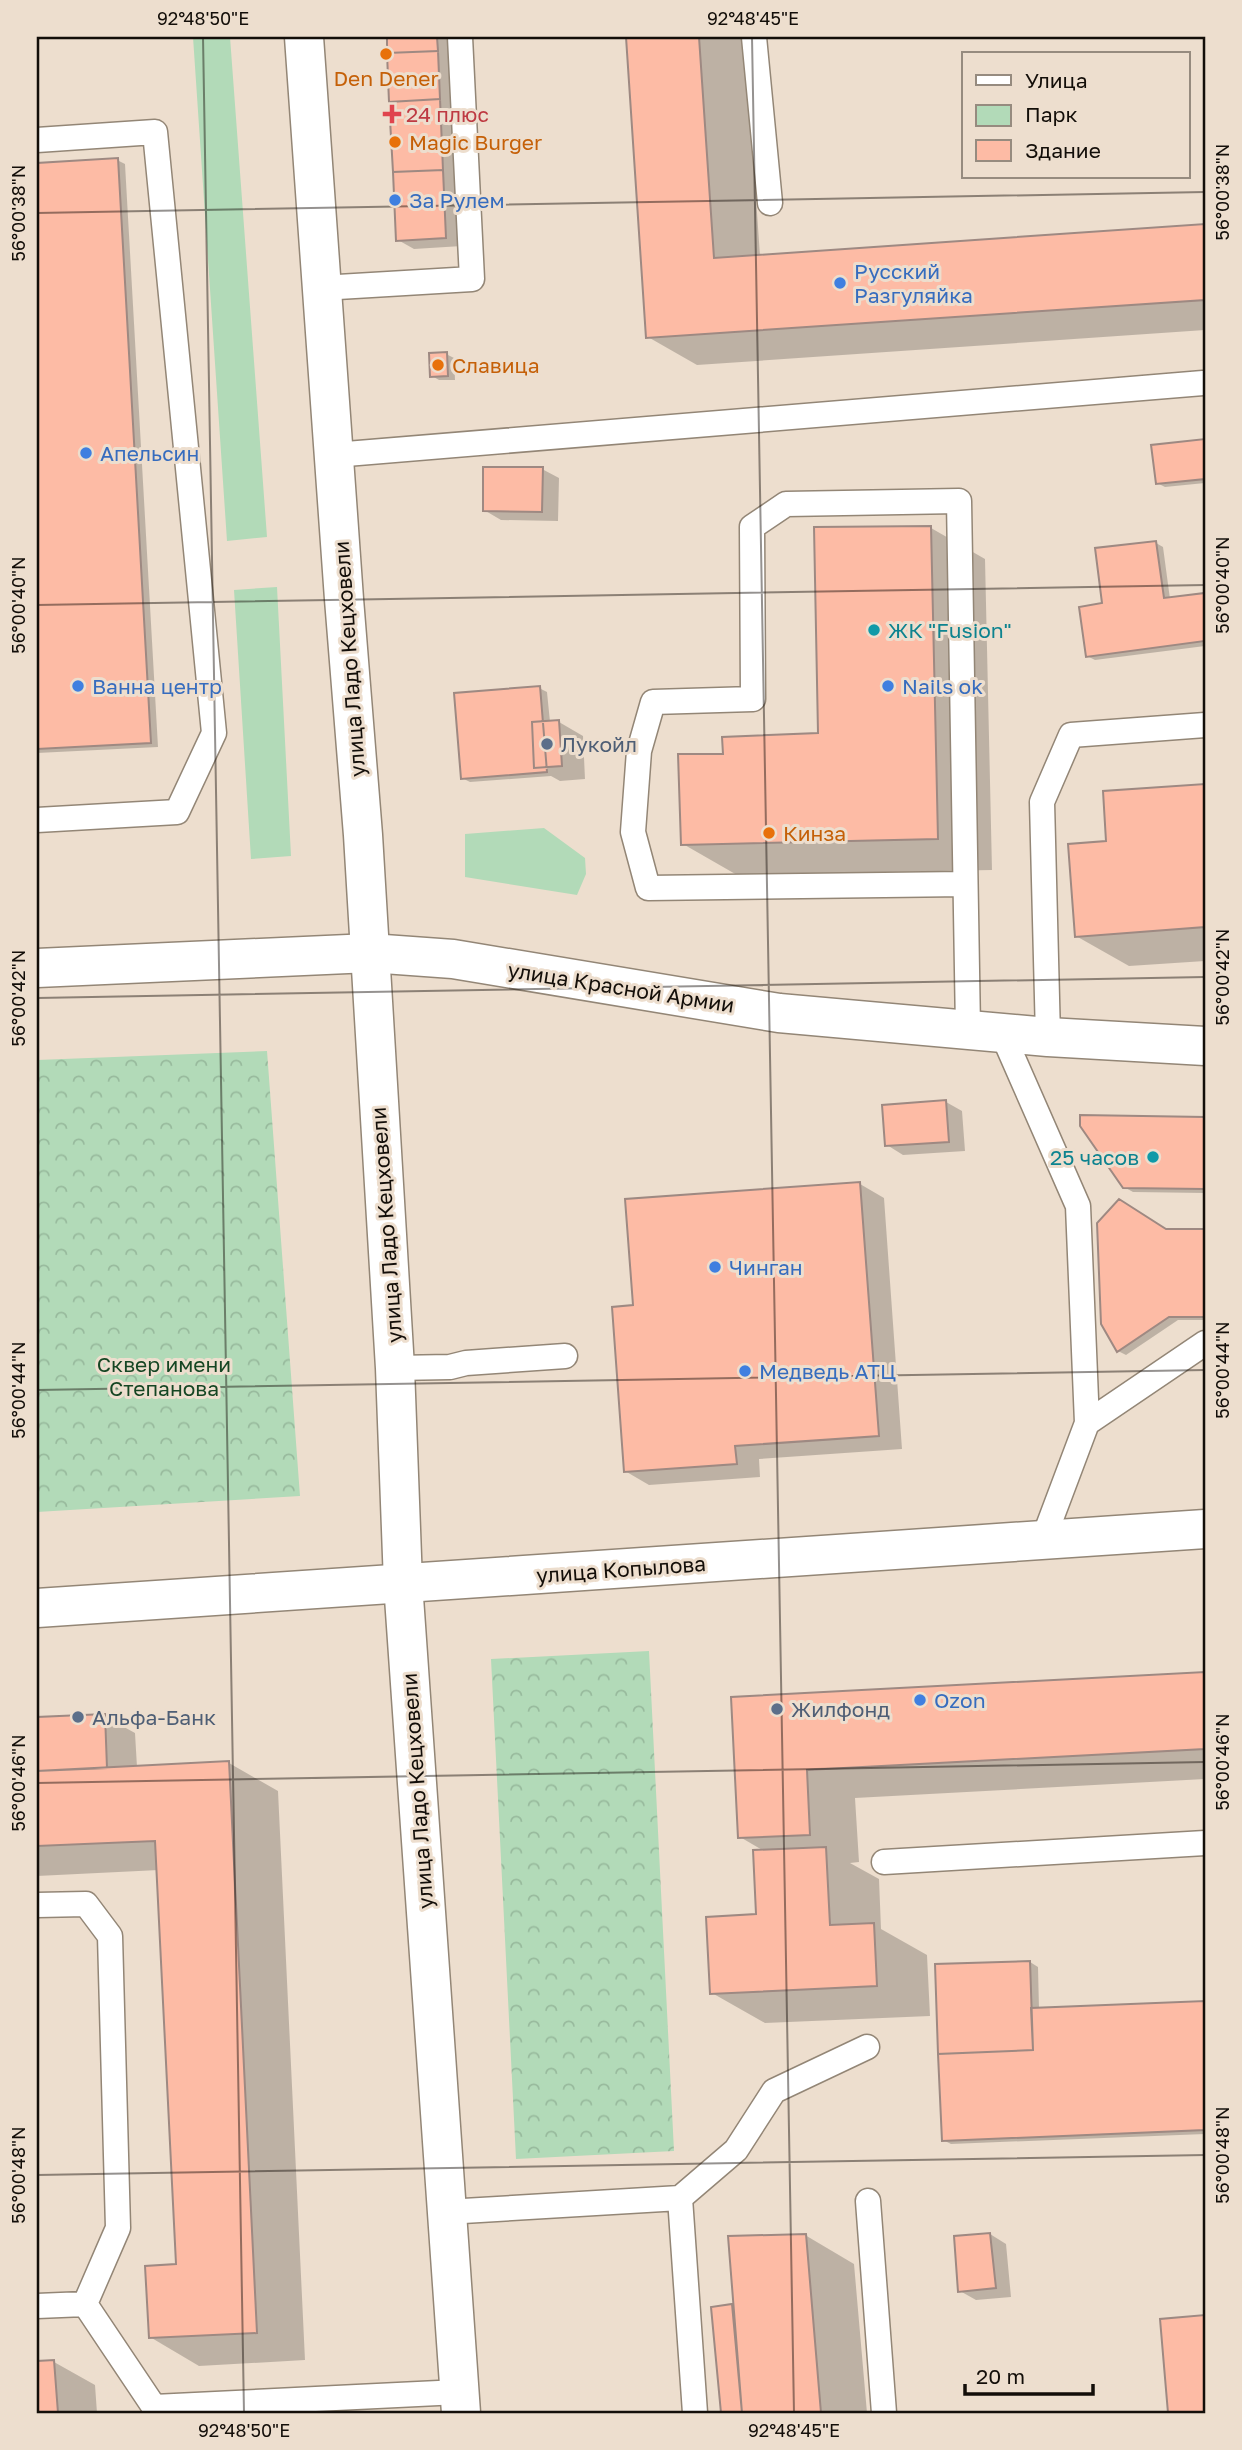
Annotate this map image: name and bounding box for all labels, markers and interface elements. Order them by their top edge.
text: 92°48'50"E [157,7,249,29]
text: 92°48'45"E [707,7,799,29]
marker: Den Dener [378,46,394,62]
legend [962,52,1190,178]
place label: Den Dener [333,65,439,91]
text: Улица [1025,67,1088,93]
place label: 24 плюс [406,101,489,127]
text: Парк [1025,101,1078,127]
marker: 24 плюс [384,106,400,122]
place label: Magic Burger [409,129,542,155]
marker: Magic Burger [387,134,403,150]
text: Здание [1025,137,1101,163]
text: 56°00'38"N [1211,144,1233,240]
text: 56°00'38"N [7,165,29,261]
place label: За Рулем [409,187,505,213]
marker: За Рулем [387,192,403,208]
place label: Русский Разгуляйка [854,258,973,308]
marker: Русский Разгуляйка [832,275,848,291]
place label: Славица [452,352,540,378]
marker: Славица [430,357,446,373]
place label: Апельсин [100,440,199,466]
marker: Апельсин [78,445,94,461]
text: 56°00'40"N [1211,536,1233,634]
street label: улица Ладо Кецховели [328,540,370,778]
text: 56°00'40"N [7,556,29,654]
place label: ЖК "Fusion" [888,617,1012,643]
marker: ЖК "Fusion" [866,622,882,638]
place label: Ванна центр [92,673,222,699]
place label: Nails ok [902,673,983,699]
marker: Ванна центр [70,678,86,694]
marker: Nails ok [880,678,896,694]
place label: Лукойл [561,731,637,757]
marker: Лукойл [539,736,555,752]
place label: Кинза [783,820,846,846]
marker: Кинза [761,825,777,841]
text: 56°00'42"N [1211,929,1233,1025]
text: 56°00'42"N [7,950,29,1046]
street label: улица Красной Армии [506,956,736,1018]
street label: улица Ладо Кецховели [365,1106,407,1344]
place label: 25 часов [1050,1144,1139,1170]
marker: 25 часов [1145,1149,1161,1165]
place label: Чинган [729,1254,803,1280]
marker: Чинган [707,1259,723,1275]
text: 56°00'44"N [1211,1321,1233,1419]
text: 56°00'44"N [7,1341,29,1439]
park label: Сквер имени Степанова [97,1351,231,1401]
place label: Медведь АТЦ [759,1358,896,1384]
marker: Медведь АТЦ [737,1363,753,1379]
street label: улица Копылова [535,1550,707,1588]
street label: улица Ладо Кецховели [396,1672,438,1910]
place label: Ozon [934,1687,986,1713]
marker: Ozon [912,1692,928,1708]
place label: Жилфонд [791,1696,890,1722]
marker: Жилфонд [769,1701,785,1717]
place label: Альфа-Банк [92,1704,216,1730]
marker: Альфа-Банк [70,1709,86,1725]
text: 56°00'46"N [1211,1713,1233,1811]
text: 56°00'46"N [7,1734,29,1832]
text: 56°00'48"N [1211,2106,1233,2204]
text: 56°00'48"N [7,2126,29,2224]
scale bar [965,2352,1093,2396]
text: 20 m [976,2363,1025,2389]
text: 92°48'50"E [198,2419,290,2441]
text: 92°48'45"E [748,2419,840,2441]

